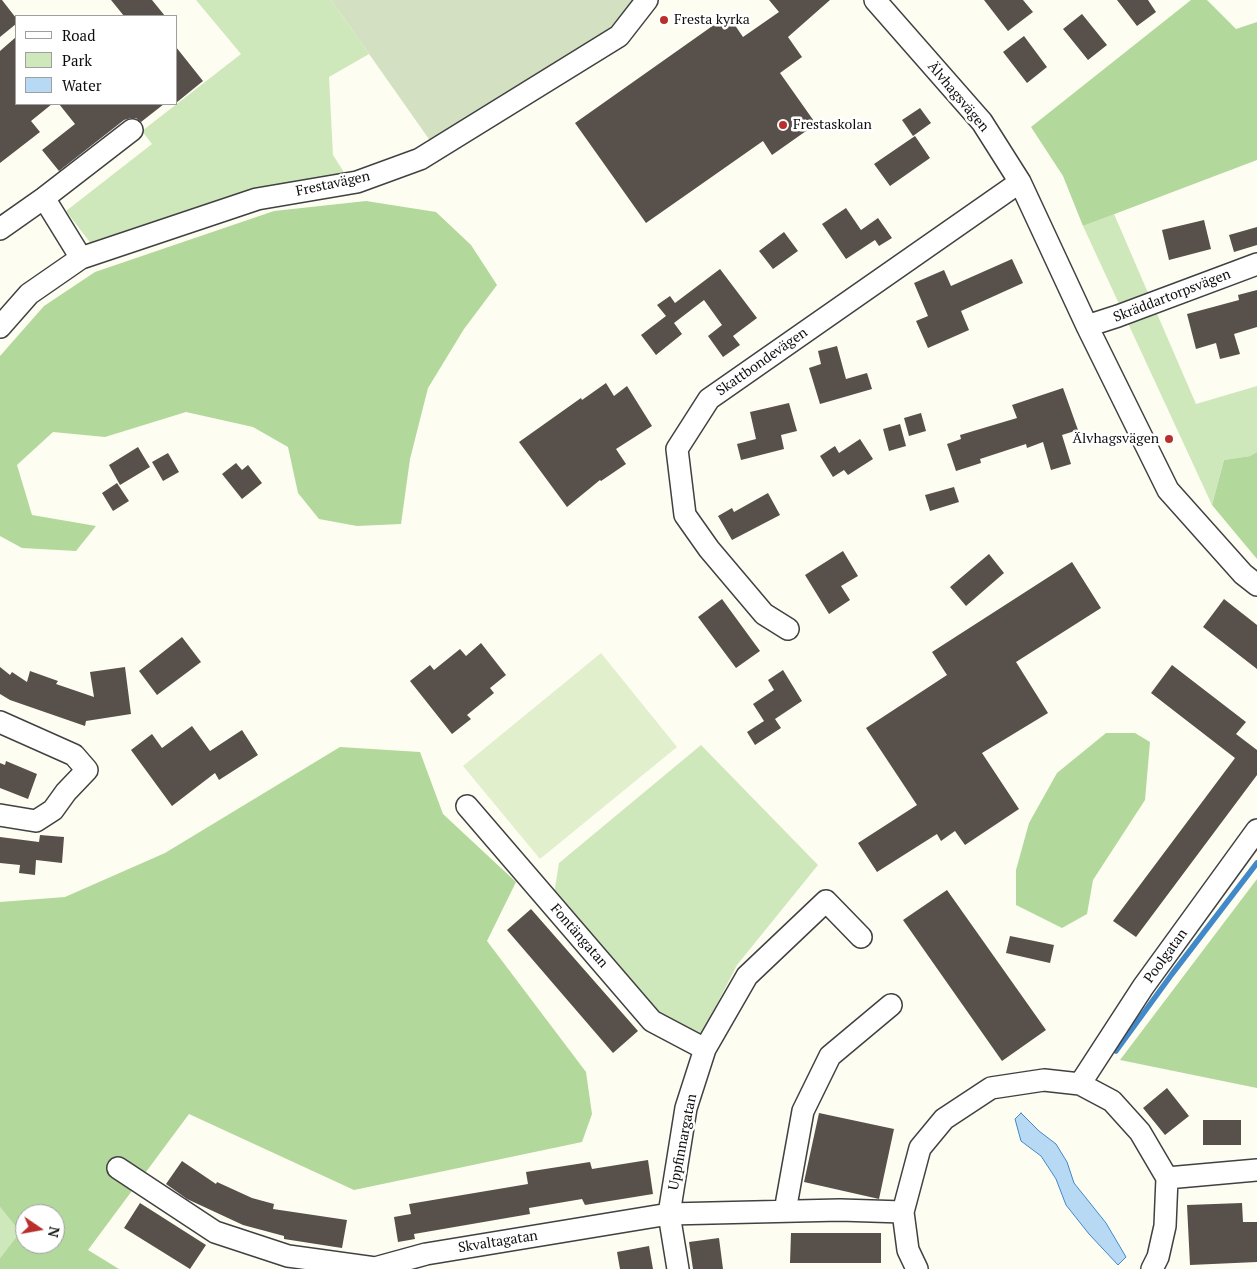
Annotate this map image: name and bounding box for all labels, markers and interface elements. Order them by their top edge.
place label: Fresta kyrka [674,12,750,28]
marker: Fresta kyrka [658,14,670,26]
legend [15,15,178,105]
text: Road [62,25,95,45]
text: Park [62,50,92,70]
street label: Älvhagsvägen [924,58,992,136]
text: Water [62,75,101,95]
place label: Frestaskolan [793,117,872,133]
marker: Frestaskolan [777,119,789,131]
street label: Frestavägen [294,168,372,200]
street label: Skräddartorpsvägen [1111,266,1233,326]
street label: Skattbondevägen [713,324,811,400]
place label: Älvhagsvägen [1073,431,1159,447]
marker: Älvhagsvägen [1163,433,1175,445]
street label: Fontängatan [547,901,611,971]
street label: Poolgatan [1141,926,1191,986]
street label: Uppfinnargatan [665,1092,701,1192]
north arrow [15,1204,65,1254]
text: N [44,1225,65,1239]
street label: Skvaltagatan [457,1227,539,1257]

